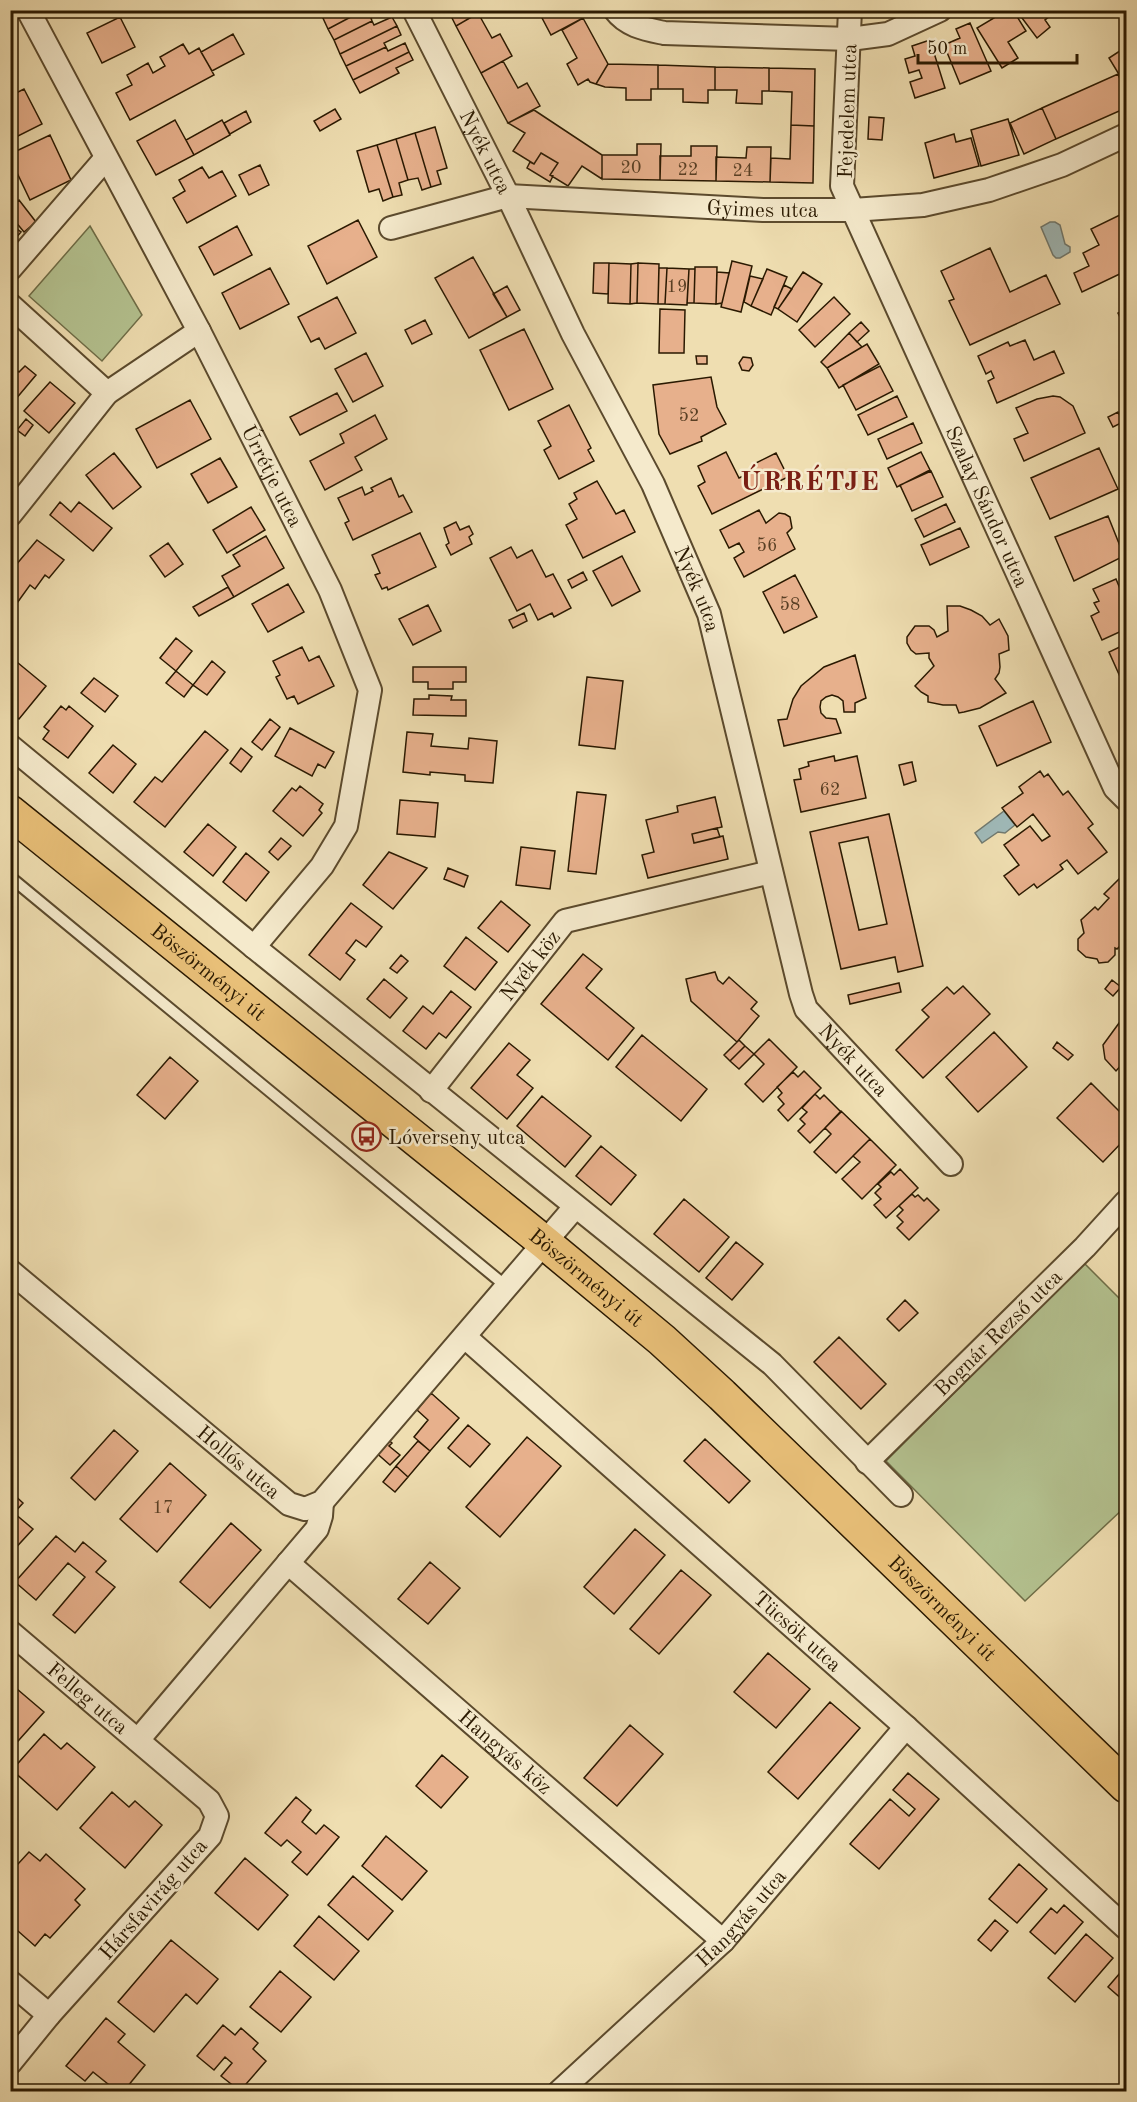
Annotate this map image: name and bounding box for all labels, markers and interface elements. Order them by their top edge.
scale bar [918,27,1077,65]
text: 50 m [927,40,967,58]
street label: Fejedelem utca [836,43,861,179]
street label: Nyék utca [455,107,514,198]
house number: 20 [621,159,641,177]
house number: 22 [678,161,698,179]
house number: 24 [733,162,753,180]
street label: Gyimes utca [706,198,818,222]
house number: 19 [667,278,687,296]
house number: 52 [679,407,699,425]
street label: Úrrétje utca [236,420,305,531]
street label: Szalay Sándor utca [940,423,1031,591]
district label: ÚRRÉTJE [740,464,880,496]
house number: 56 [757,537,777,555]
street label: Nyék utca [669,543,722,634]
house number: 58 [780,596,800,614]
house number: 62 [820,781,840,799]
street label: Böszörményi út [146,921,269,1026]
street label: Nyék köz [497,927,565,1006]
street label: Nyék utca [814,1021,891,1101]
bus stop icon: Lóverseny utca [351,1121,383,1153]
place label: Lóverseny utca [388,1128,525,1149]
street label: Böszörményi út [524,1226,647,1332]
street label: Bognár Rezső utca [931,1267,1067,1401]
street label: Hollós utca [192,1422,284,1504]
house number: 17 [153,1499,173,1517]
street label: Böszörményi út [883,1553,999,1666]
street label: Tücsök utca [749,1588,845,1677]
street label: Felleg utca [42,1659,131,1739]
street label: Hangyás köz [454,1707,555,1799]
street label: Hársfavirág utca [96,1836,212,1964]
street label: Hangyás utca [693,1866,791,1972]

